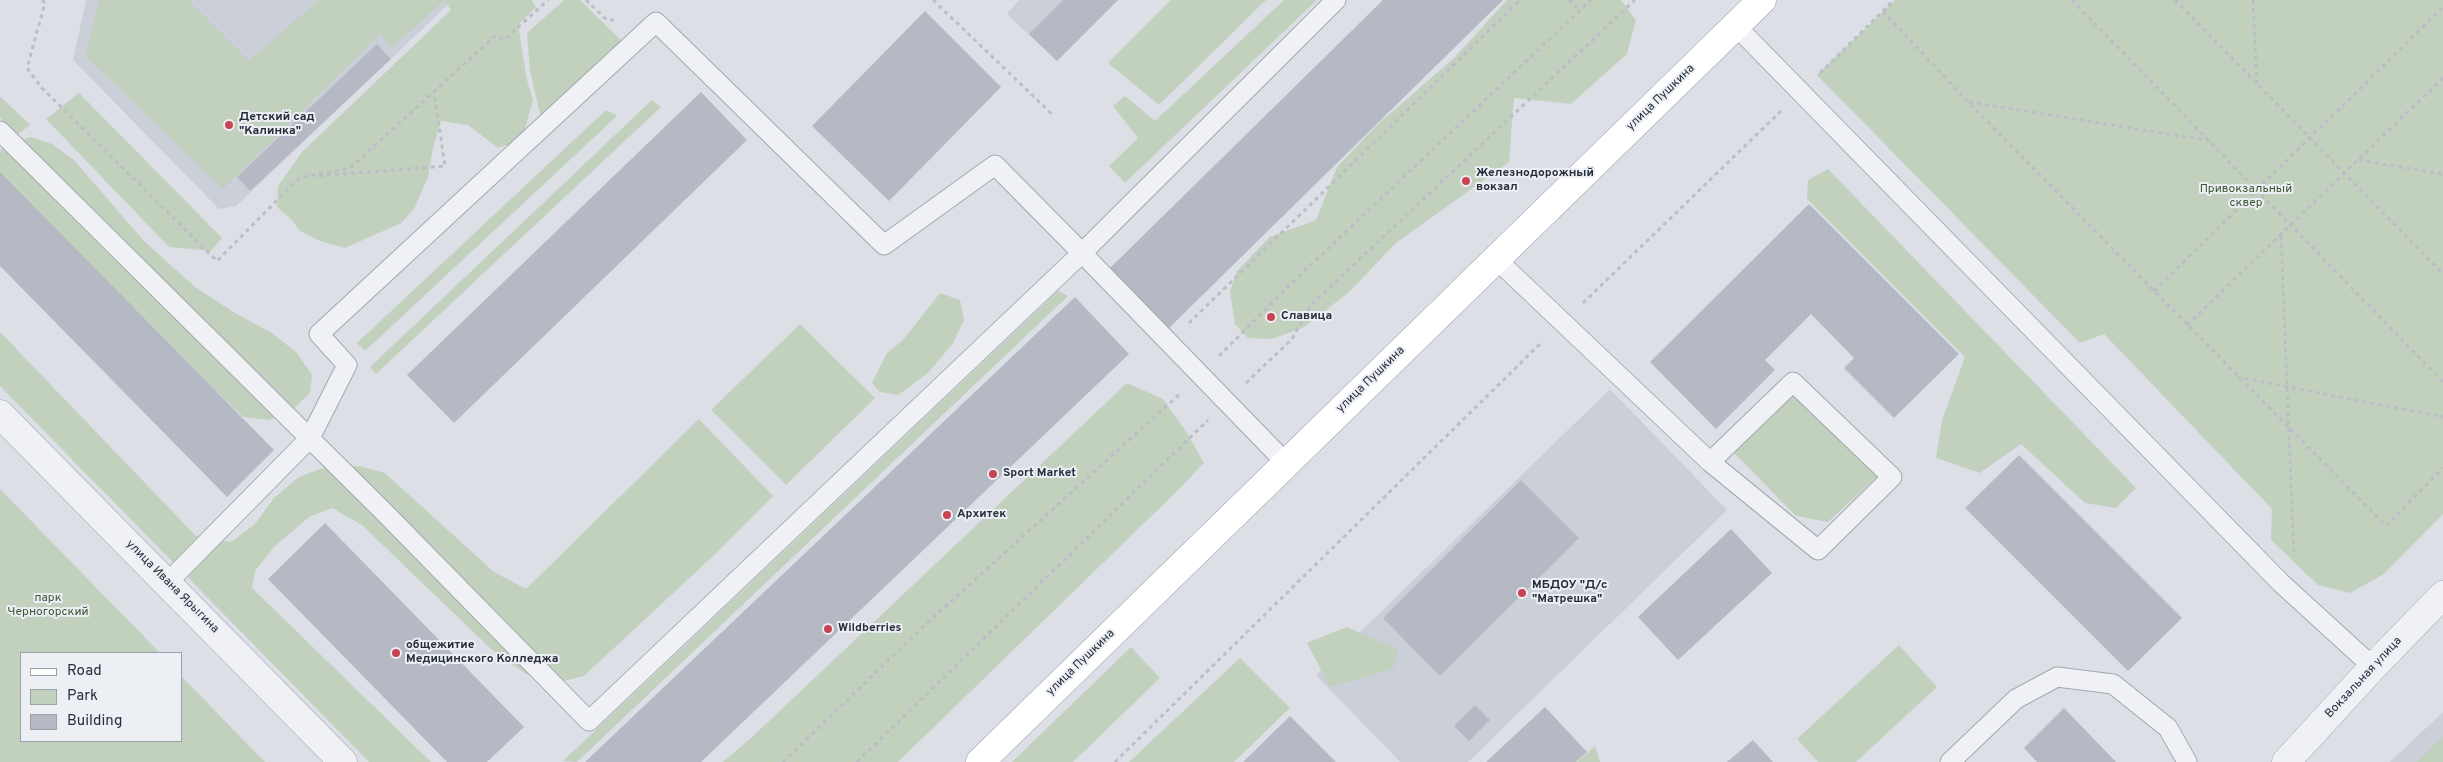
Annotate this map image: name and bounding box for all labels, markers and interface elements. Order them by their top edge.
street label: улица Пушкина [1624,62,1698,134]
place label: Детский сад "Калинка" [239,111,314,139]
marker: Детский сад "Калинка" [223,119,235,131]
place label: Железнодорожный вокзал [1476,167,1594,195]
marker: Железнодорожный вокзал [1460,175,1472,187]
park label: Привокзальный сквер [2200,183,2292,211]
place label: Славица [1281,310,1332,324]
marker: Славица [1265,311,1277,323]
street label: улица Пушкина [1334,344,1408,416]
place label: Sport Market [1003,467,1076,481]
marker: Sport Market [987,468,999,480]
place label: Архитек [957,508,1006,522]
marker: Архитек [941,509,953,521]
street label: улица Ивана Ярыгина [122,537,222,637]
place label: МБДОУ "Д/с "Матрешка" [1532,579,1607,607]
marker: МБДОУ "Д/с "Матрешка" [1516,587,1528,599]
park label: парк Черногорский [7,592,89,620]
place label: Wildberries [838,622,901,636]
marker: Wildberries [822,623,834,635]
street label: улица Пушкина [1044,627,1118,699]
street label: Вокзальная улица [2323,634,2405,722]
place label: общежитие Медицинского Колледжа [406,639,558,667]
marker: общежитие Медицинского Колледжа [390,647,402,659]
legend [20,652,182,742]
text: Road [67,662,102,681]
text: Park [67,687,98,706]
text: Building [67,712,122,731]

